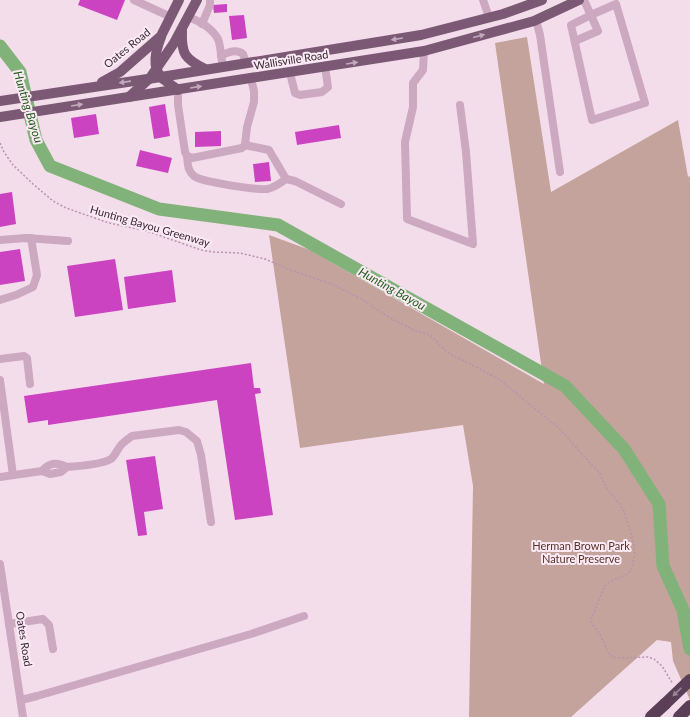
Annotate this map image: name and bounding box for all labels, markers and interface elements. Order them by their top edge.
street label: Oates Road [101,25,152,70]
one-way arrow [473,33,485,39]
one-way arrow [390,36,403,42]
street label: Wallisville Road [253,47,329,72]
one-way arrow [346,60,358,66]
water label: Hunting Bayou [10,69,47,145]
one-way arrow [119,79,131,85]
one-way arrow [190,84,202,90]
one-way arrow [71,102,83,108]
street label: Hunting Bayou Greenway [89,202,212,249]
water label: Hunting Bayou [356,264,428,313]
park label: Herman Brown Park Nature Preserve [532,539,630,565]
street label: Oates Road [14,610,35,667]
one-way arrow [672,687,682,697]

